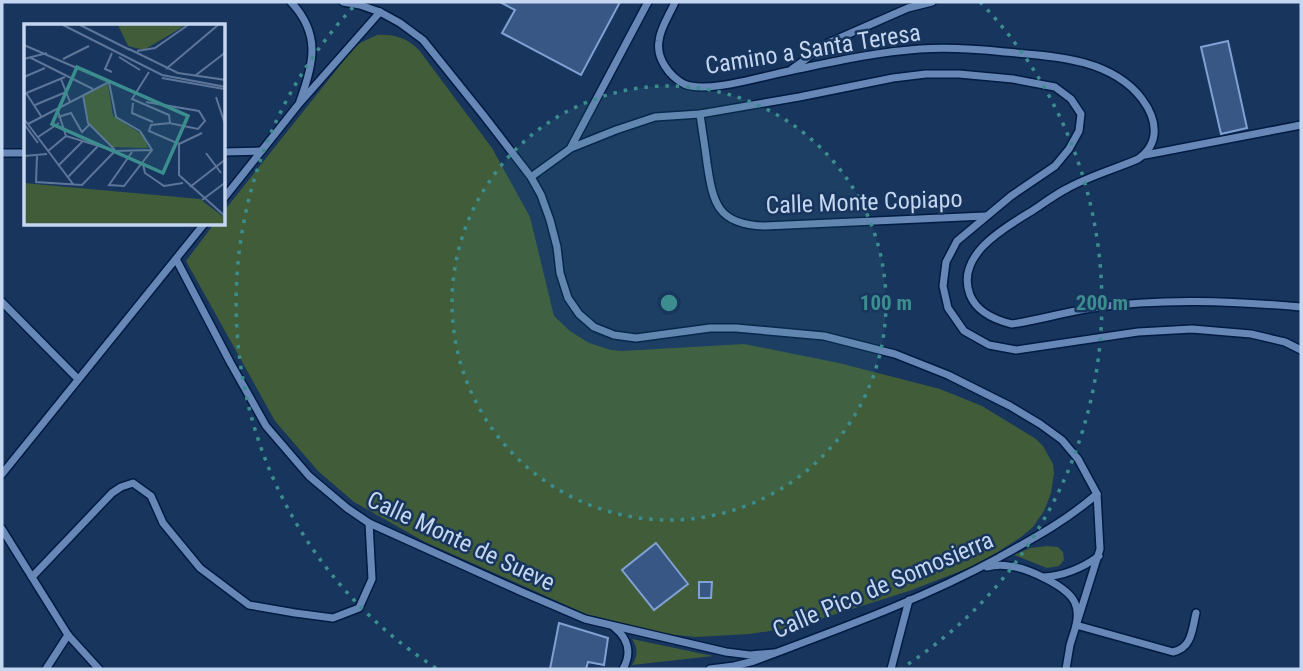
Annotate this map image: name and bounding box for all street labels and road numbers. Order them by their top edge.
street label: Camino a Santa Teresa [703,18,923,80]
street label: Calle Monte Copiapo [765,185,963,219]
street label: Calle Monte de Sueve [363,485,559,597]
street label: Calle Pico de Somosierra [768,526,998,644]

